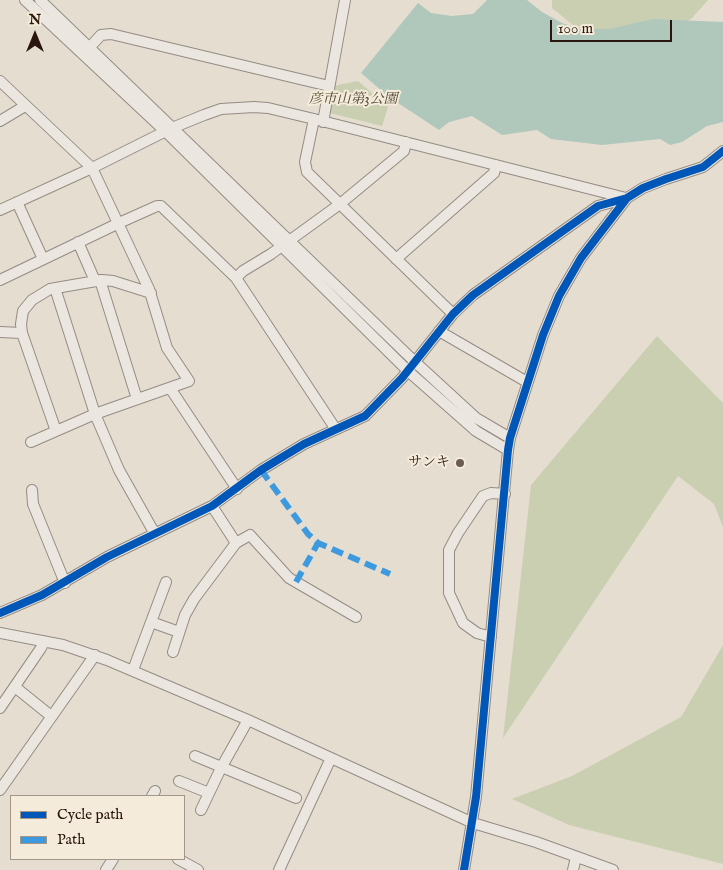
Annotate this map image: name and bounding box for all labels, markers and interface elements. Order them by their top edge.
north arrow [10,10,60,60]
scale bar [553,10,676,42]
text: N [29,11,41,29]
text: 100 m [558,19,593,38]
park label: 彦市山第3公園 [308,92,398,108]
place label: サンキ [408,455,450,471]
marker: サンキ [454,457,466,469]
legend [10,795,185,860]
text: Cycle path [57,805,123,824]
text: Path [57,830,85,849]

